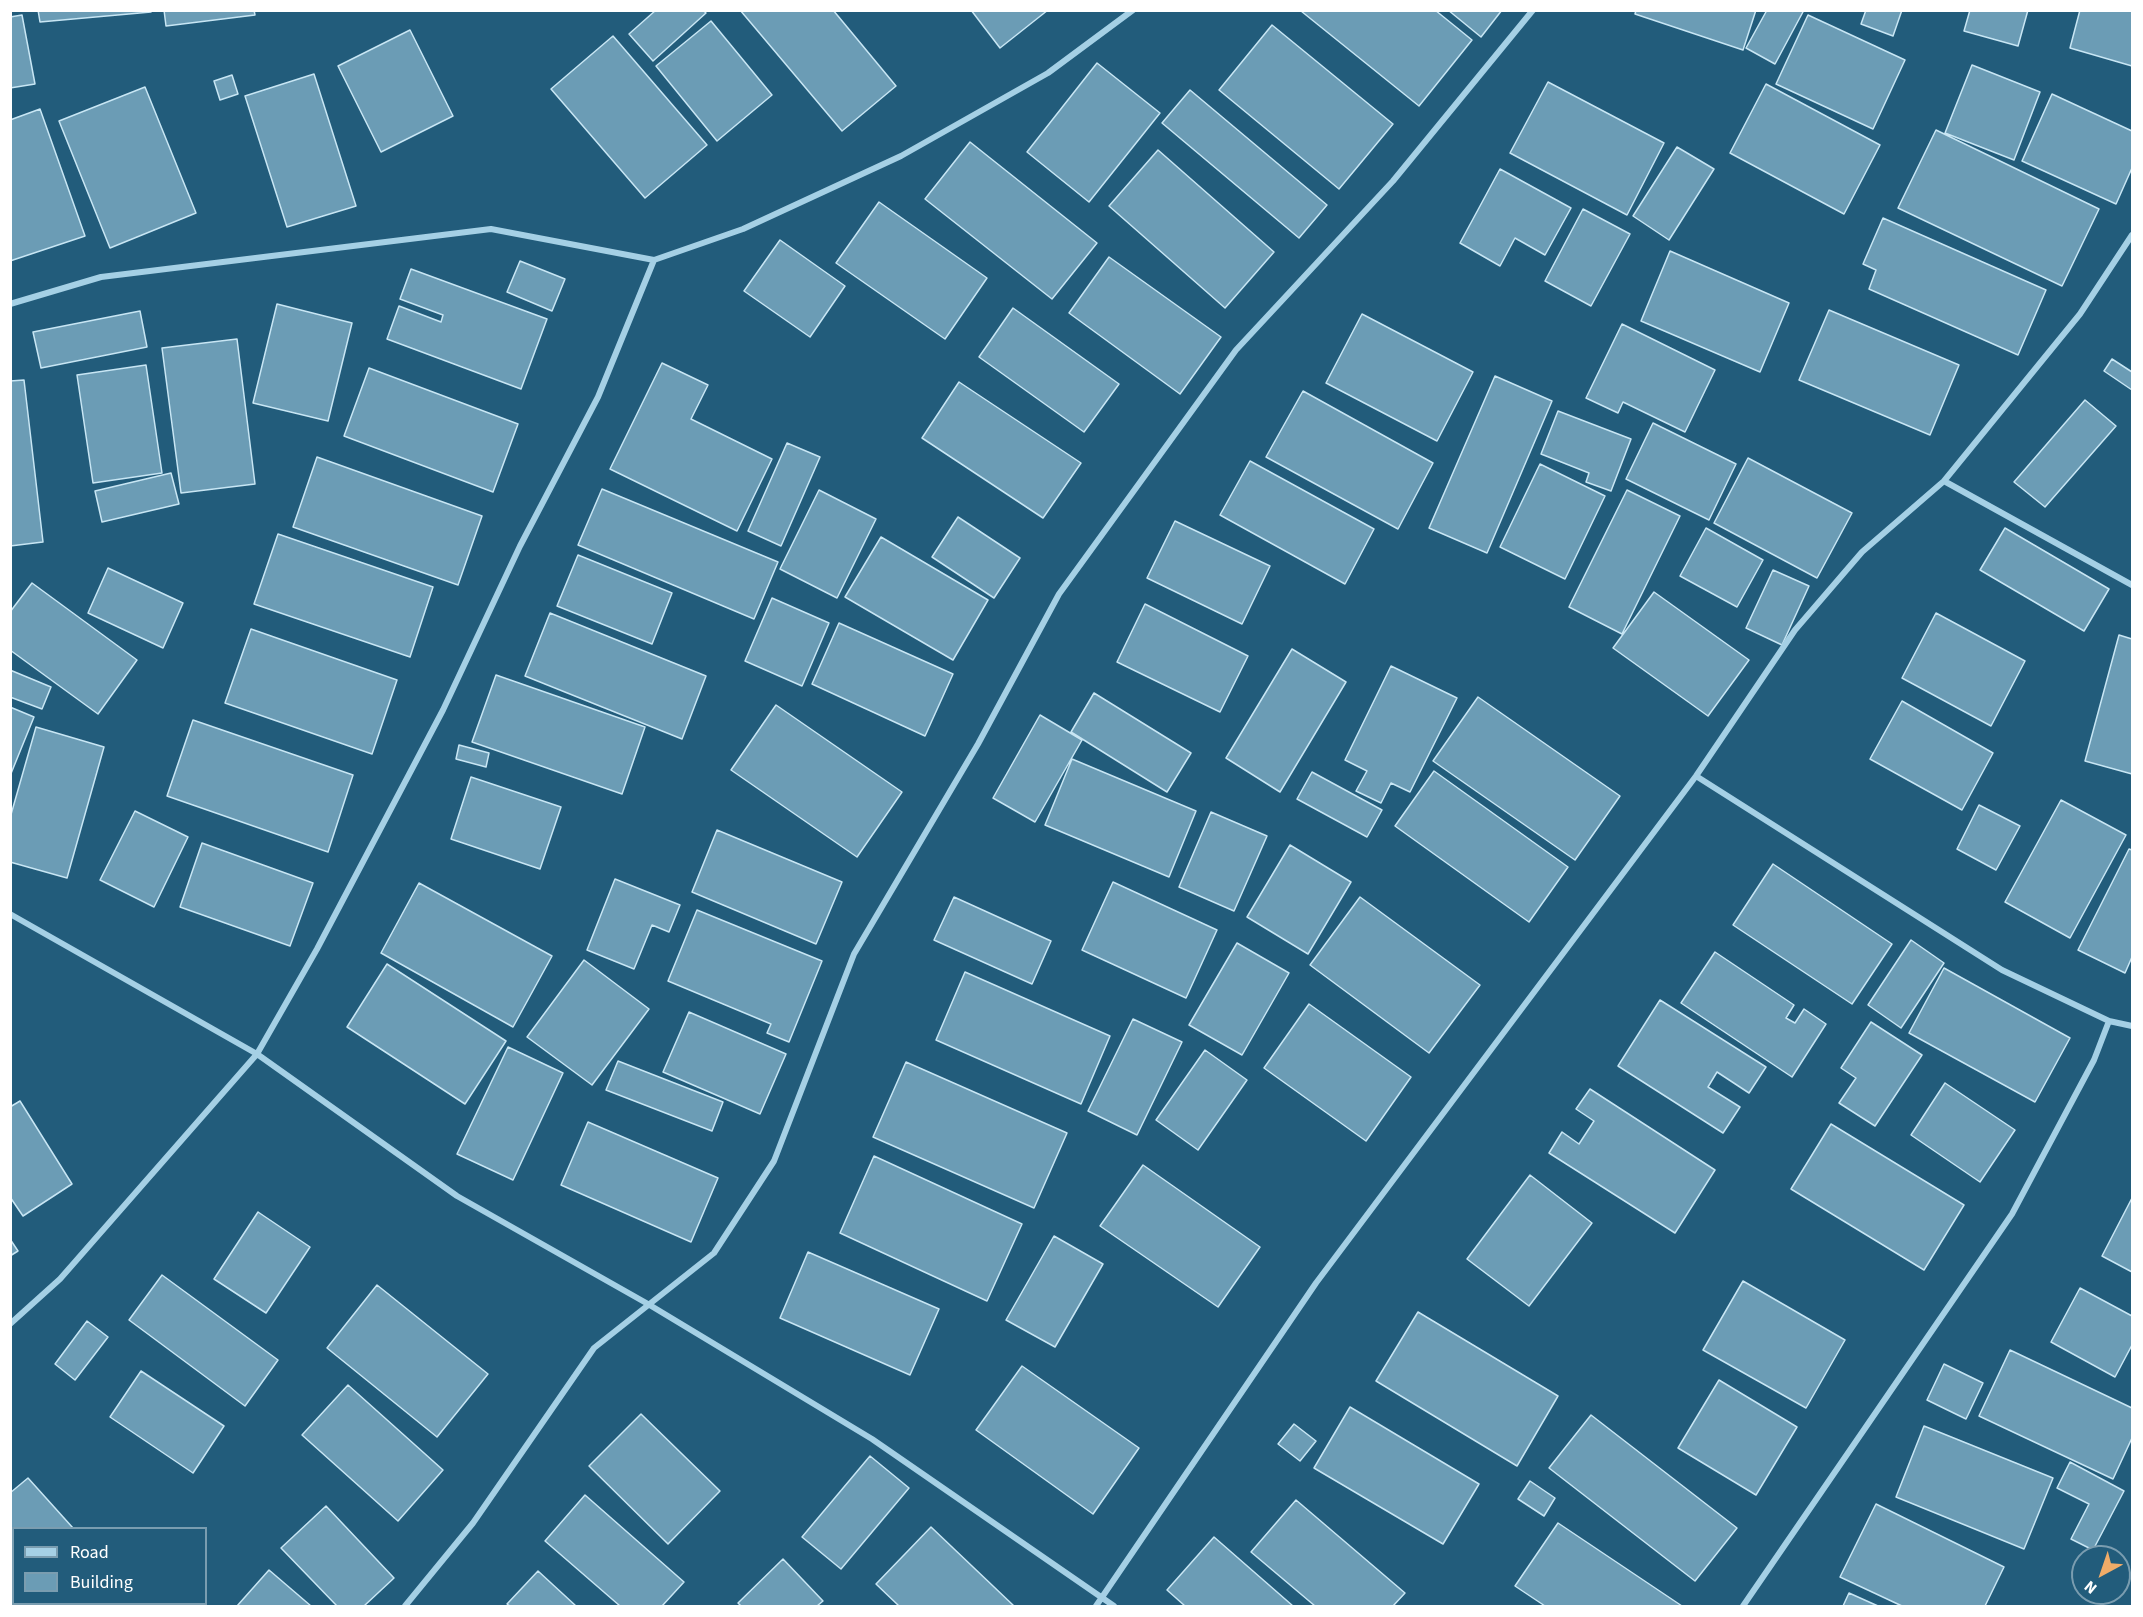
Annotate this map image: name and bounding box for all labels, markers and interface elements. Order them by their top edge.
legend [12,1527,207,1605]
text: Road [70,1540,109,1565]
north arrow [2071,1545,2131,1605]
text: Building [70,1570,133,1595]
text: N [2080,1575,2102,1599]

